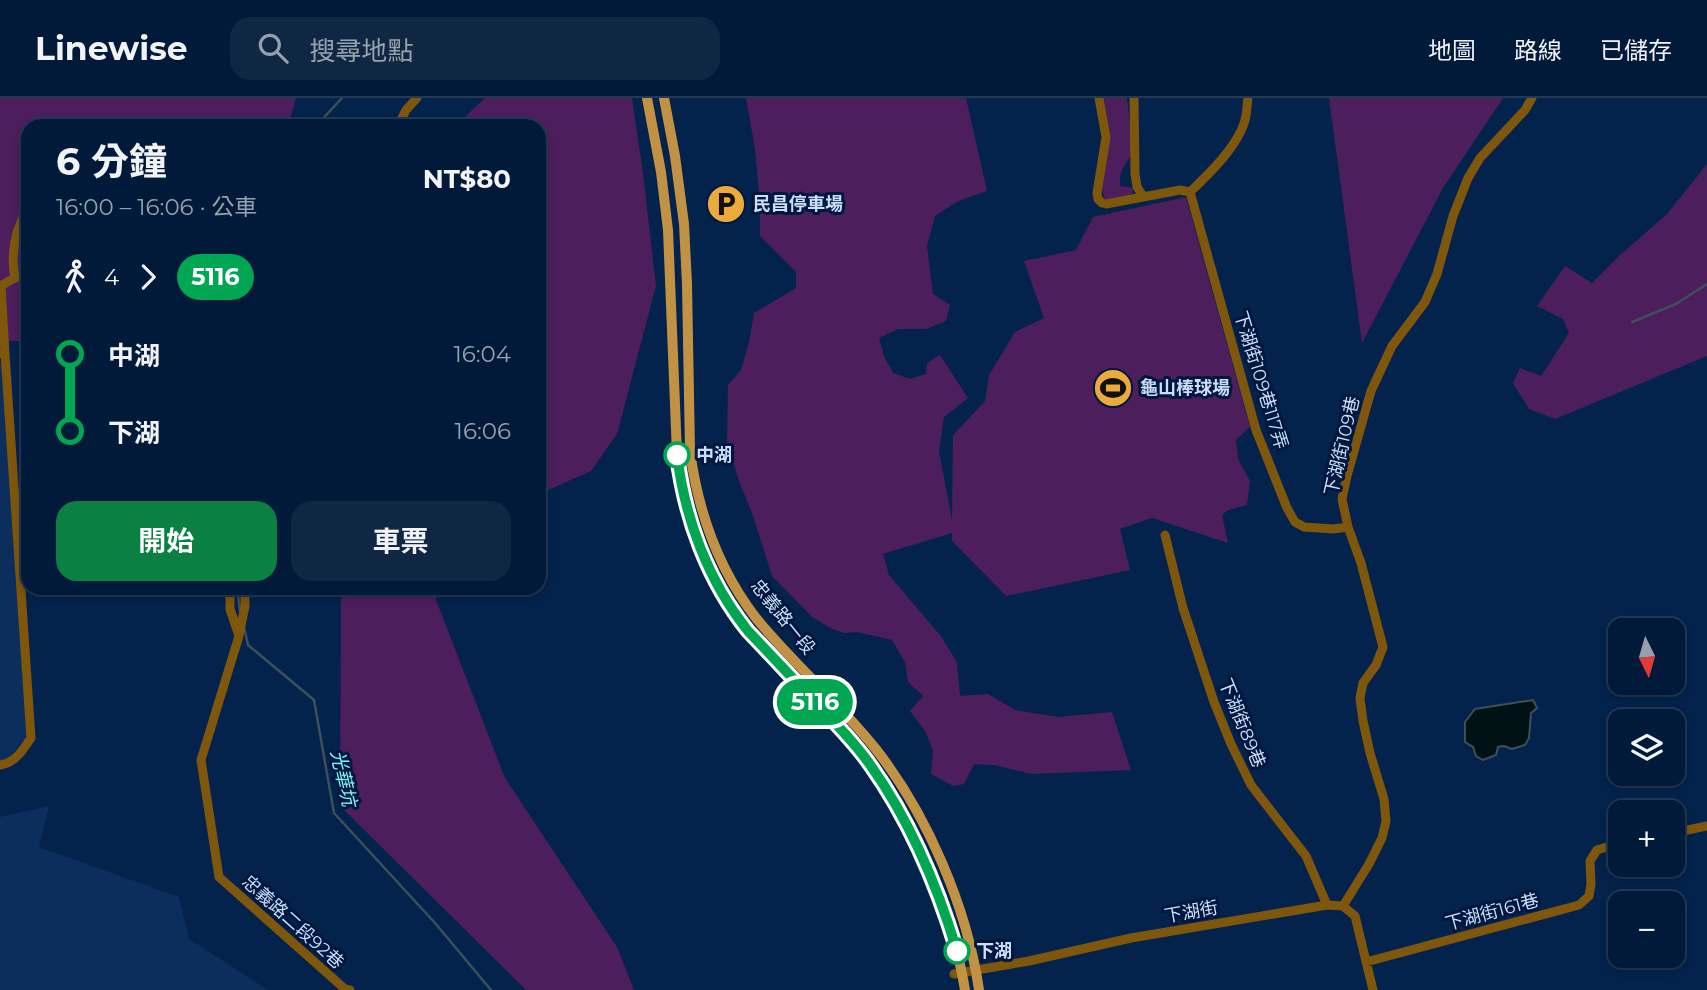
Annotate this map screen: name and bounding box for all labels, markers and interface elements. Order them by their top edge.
search box [230,17,720,80]
text: Linewise [35,28,188,68]
icon: search [254,29,292,67]
text: 搜尋地點 [310,35,414,67]
text: 地圖 [1428,36,1476,65]
text: 路線 [1514,36,1562,65]
text: 已儲存 [1600,36,1672,65]
text: 6 分鐘 [56,138,167,185]
text: NT$80 [423,163,511,195]
parking icon: 民昌停車場 [705,183,747,225]
text: 16:00 – 16:06 · 公車 [56,193,257,221]
place label: 民昌停車場 [753,193,843,215]
icon: walk [56,258,94,296]
icon: forward [129,258,167,296]
text: 5116 [191,262,240,291]
text: 4 [104,263,119,291]
street label: 下湖街109巷117弄 [1230,308,1292,452]
text: 中湖 [108,340,160,372]
text: 16:04 [453,340,511,368]
sports icon: 龜山棒球場 [1092,367,1134,409]
place label: 龜山棒球場 [1140,377,1230,399]
street label: 下湖街109巷 [1320,394,1364,498]
text: 下湖 [108,417,160,449]
text: 16:06 [455,417,511,445]
marker: 中湖 [664,442,690,468]
place label: 中湖 [696,444,732,466]
button: 開始 [56,501,277,581]
button: 車票 [291,501,511,581]
street label: 忠義路一段 [746,575,820,659]
north arrow [1608,618,1685,695]
map controls [1608,618,1685,968]
street label: 下湖街89巷 [1214,675,1270,771]
line badge: 5116 [766,679,864,725]
text: 5116 [791,687,839,716]
button: layers [1608,709,1685,786]
water label: 光華坑 [326,748,362,811]
button: + [1608,800,1685,877]
street label: 忠義路二段92巷 [238,871,348,973]
street label: 下湖街161巷 [1443,889,1541,935]
button: − [1608,891,1685,968]
street label: 下湖街 [1163,896,1219,928]
marker: 下湖 [944,938,970,964]
place label: 下湖 [976,940,1012,962]

